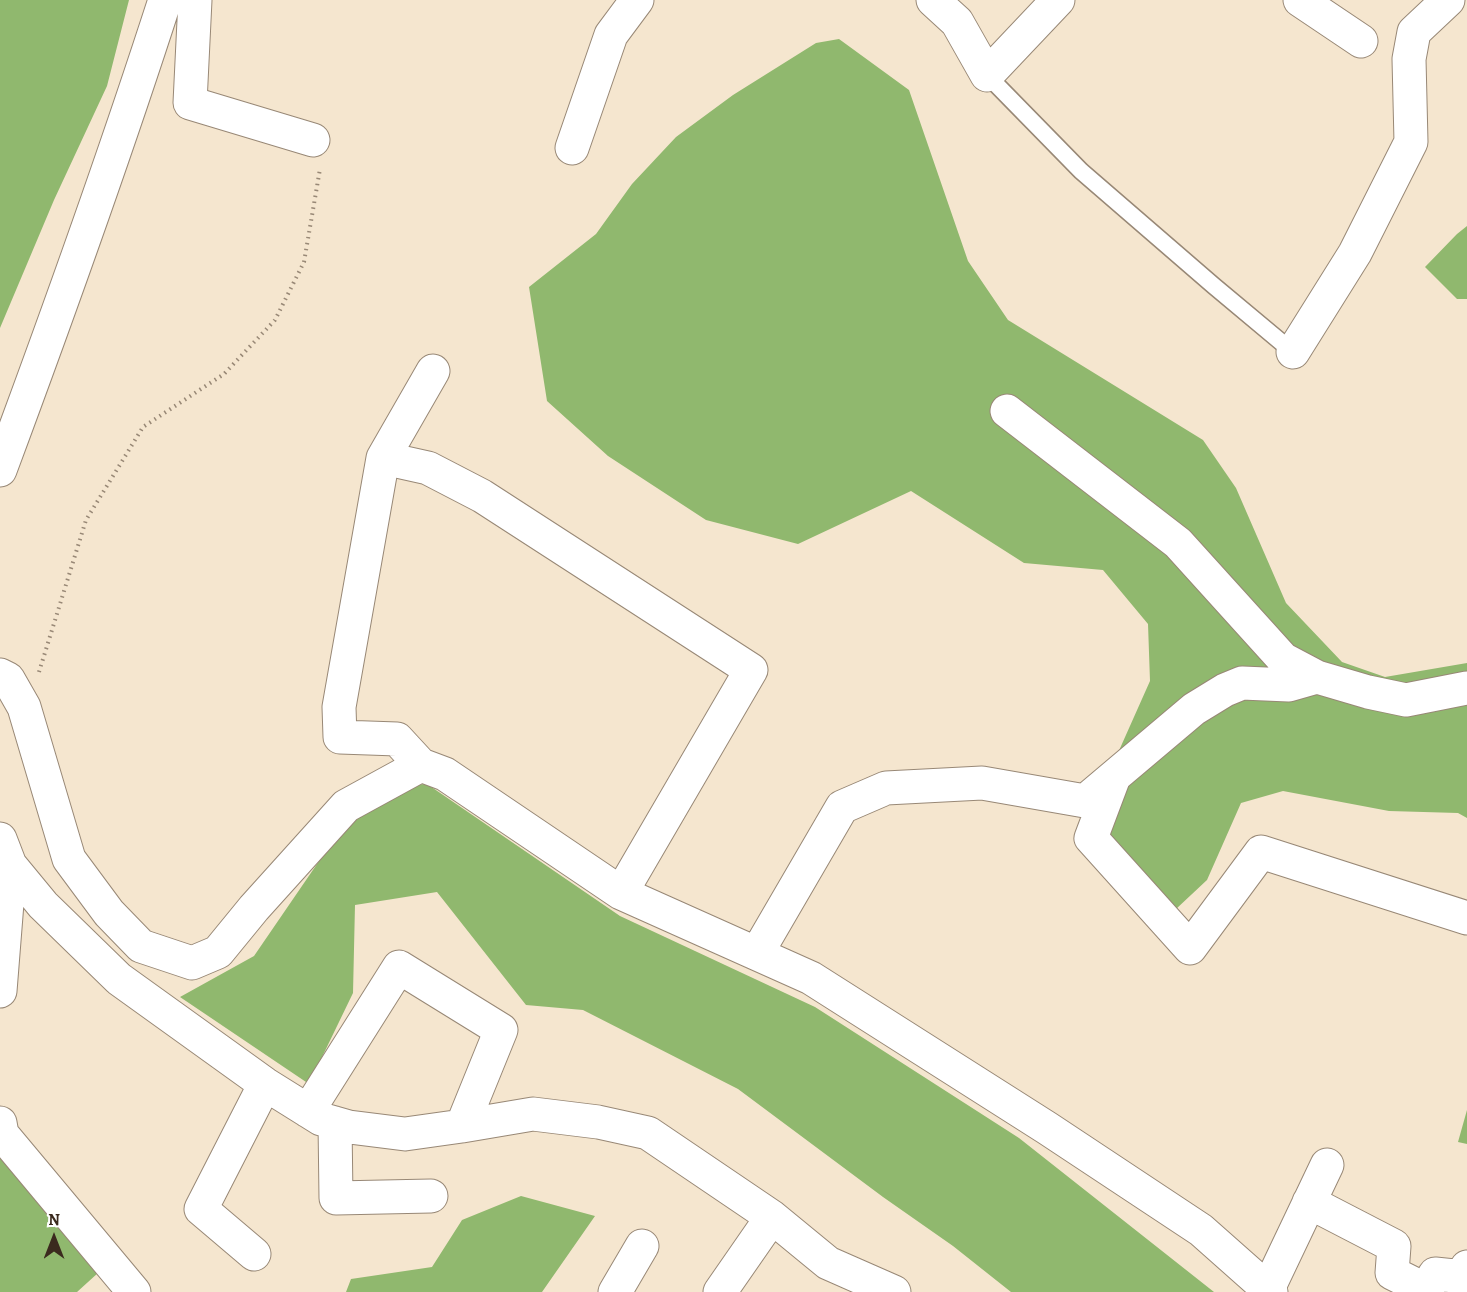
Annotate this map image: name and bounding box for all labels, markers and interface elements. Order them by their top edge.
north arrow [24,1208,84,1268]
text: N [48,1209,60,1231]

